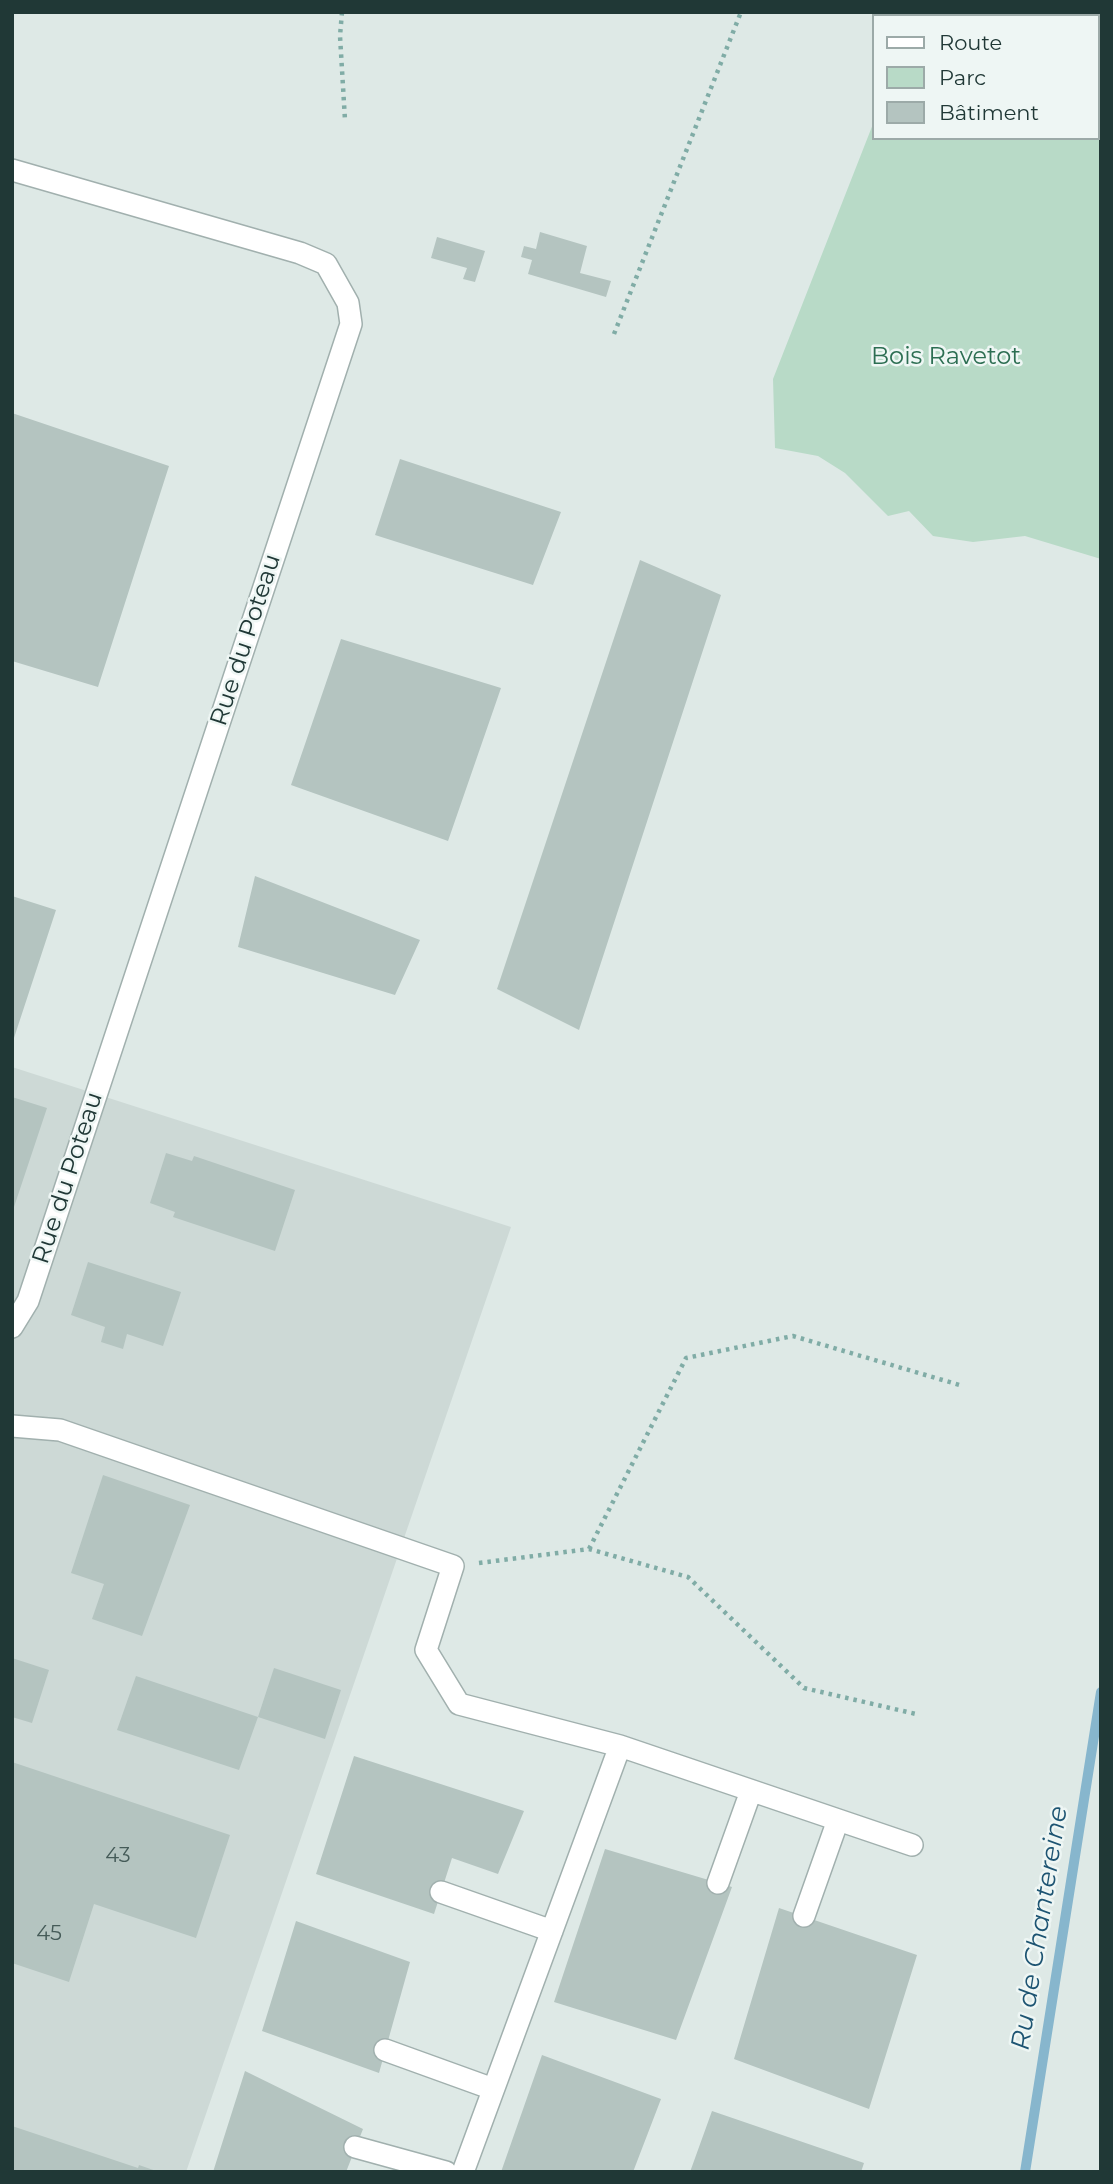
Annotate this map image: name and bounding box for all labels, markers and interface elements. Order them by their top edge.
legend [872,14,1099,140]
text: Route [939,30,1002,55]
text: Parc [939,65,986,90]
text: Bâtiment [939,100,1039,125]
park label: Bois Ravetot [871,343,1021,371]
street label: Rue du Poteau [205,551,287,729]
street label: Rue du Poteau [27,1089,109,1267]
water label: Ru de Chantereine [1005,1804,1075,2052]
house number: 43 [105,1843,131,1869]
house number: 45 [36,1921,62,1947]

